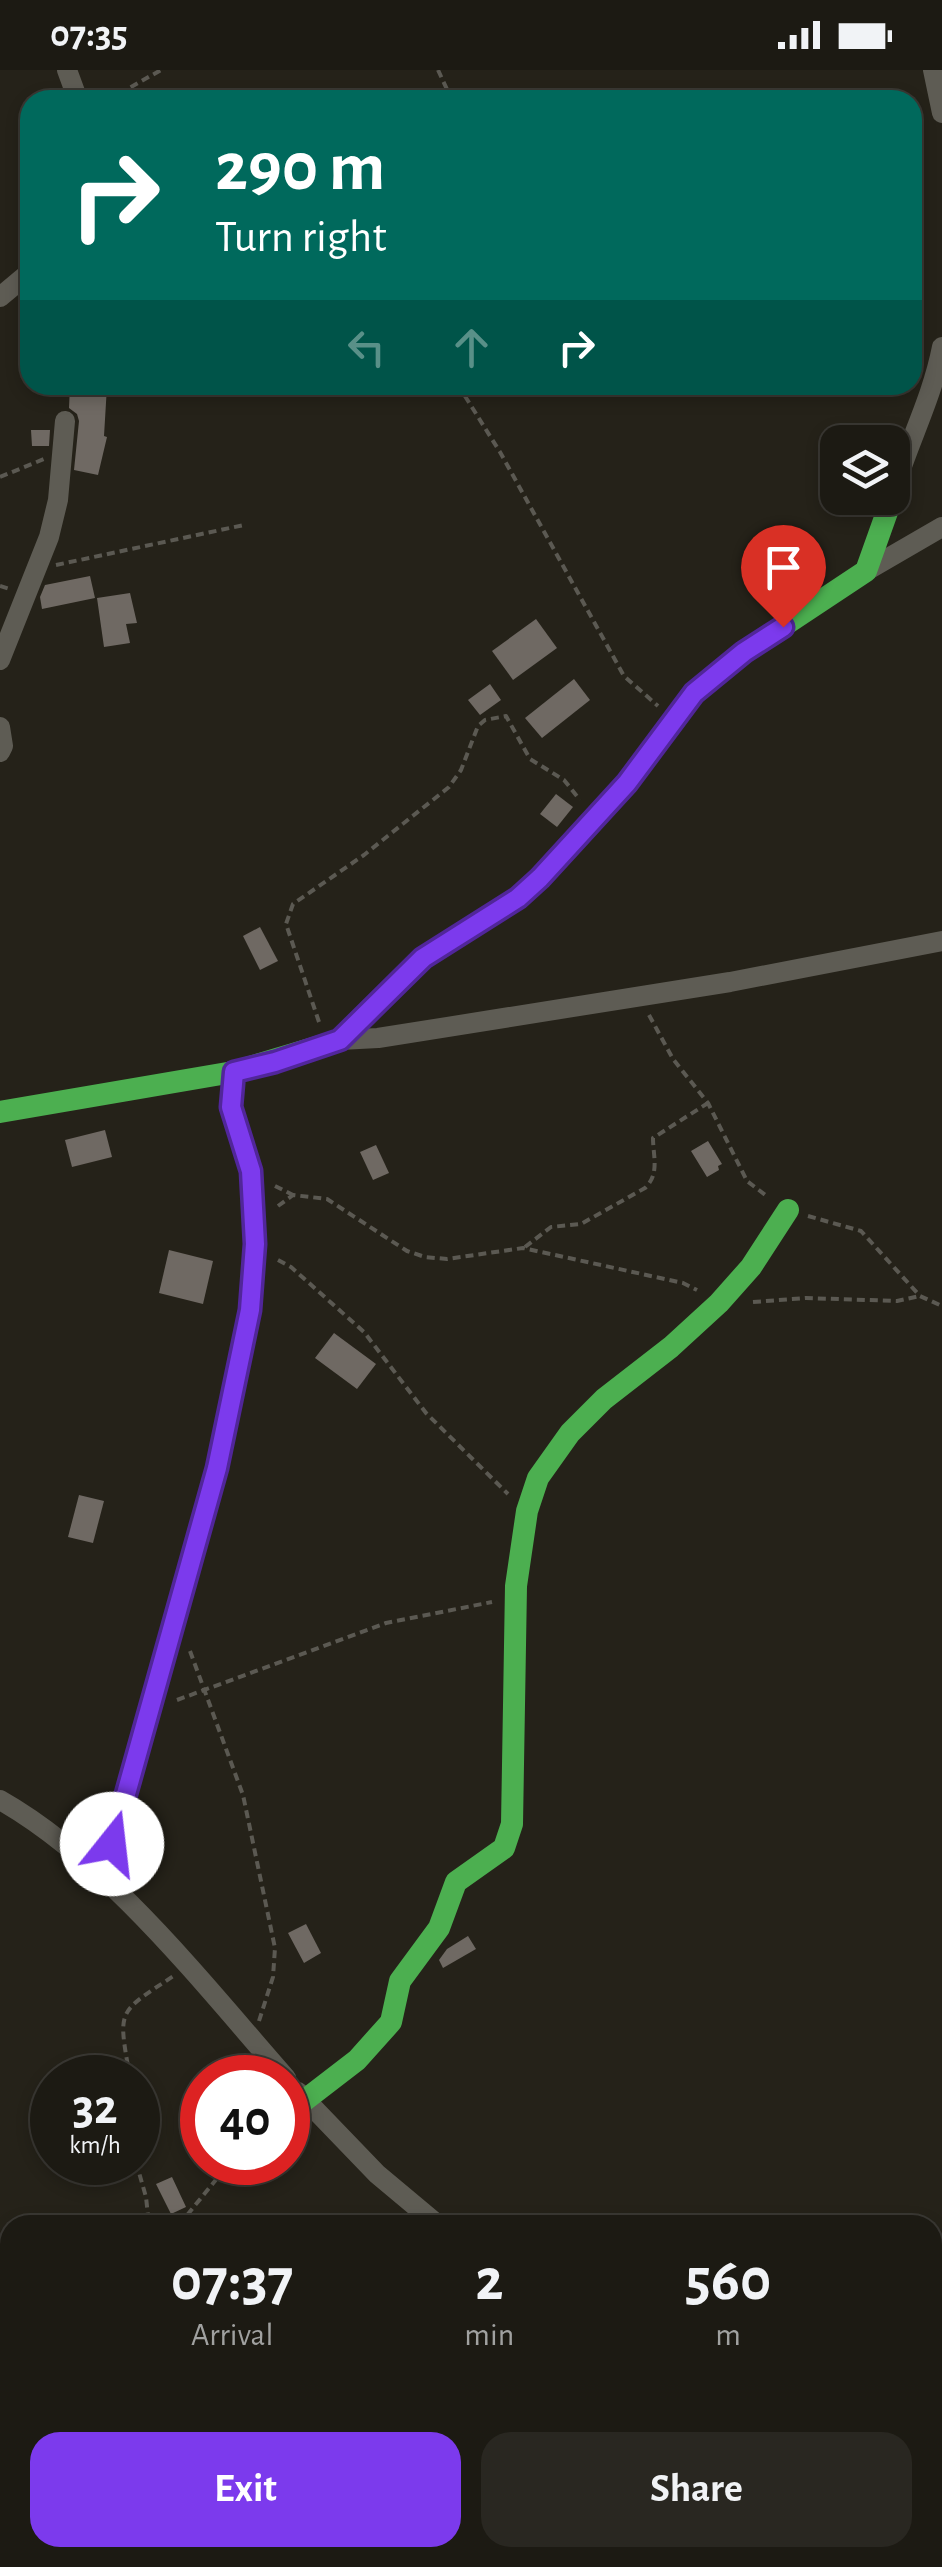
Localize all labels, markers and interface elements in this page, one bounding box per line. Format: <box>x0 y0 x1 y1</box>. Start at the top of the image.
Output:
text: 07:35 <box>50 16 128 54</box>
icon: right <box>50 130 180 260</box>
text: 290 m <box>215 133 385 203</box>
text: Turn right <box>215 215 387 260</box>
icon: left <box>339 320 394 375</box>
icon: ahead <box>444 320 499 375</box>
icon: right <box>549 320 604 375</box>
map controls <box>820 425 910 515</box>
button: layers <box>820 425 910 515</box>
pin <box>741 525 826 628</box>
icon: arrive <box>756 540 811 595</box>
position arrow <box>60 1792 164 1896</box>
speed limit sign: 40 <box>180 2055 310 2185</box>
text: 32 <box>72 2083 118 2133</box>
text: km/h <box>69 2133 121 2158</box>
text: 07:37 <box>171 2251 294 2311</box>
text: 2 <box>475 2251 503 2311</box>
text: 560 <box>685 2251 771 2311</box>
text: Arrival <box>191 2319 273 2351</box>
text: min <box>464 2319 514 2351</box>
text: m <box>715 2319 741 2351</box>
button: Exit <box>30 2432 461 2547</box>
button: Share <box>481 2432 912 2547</box>

